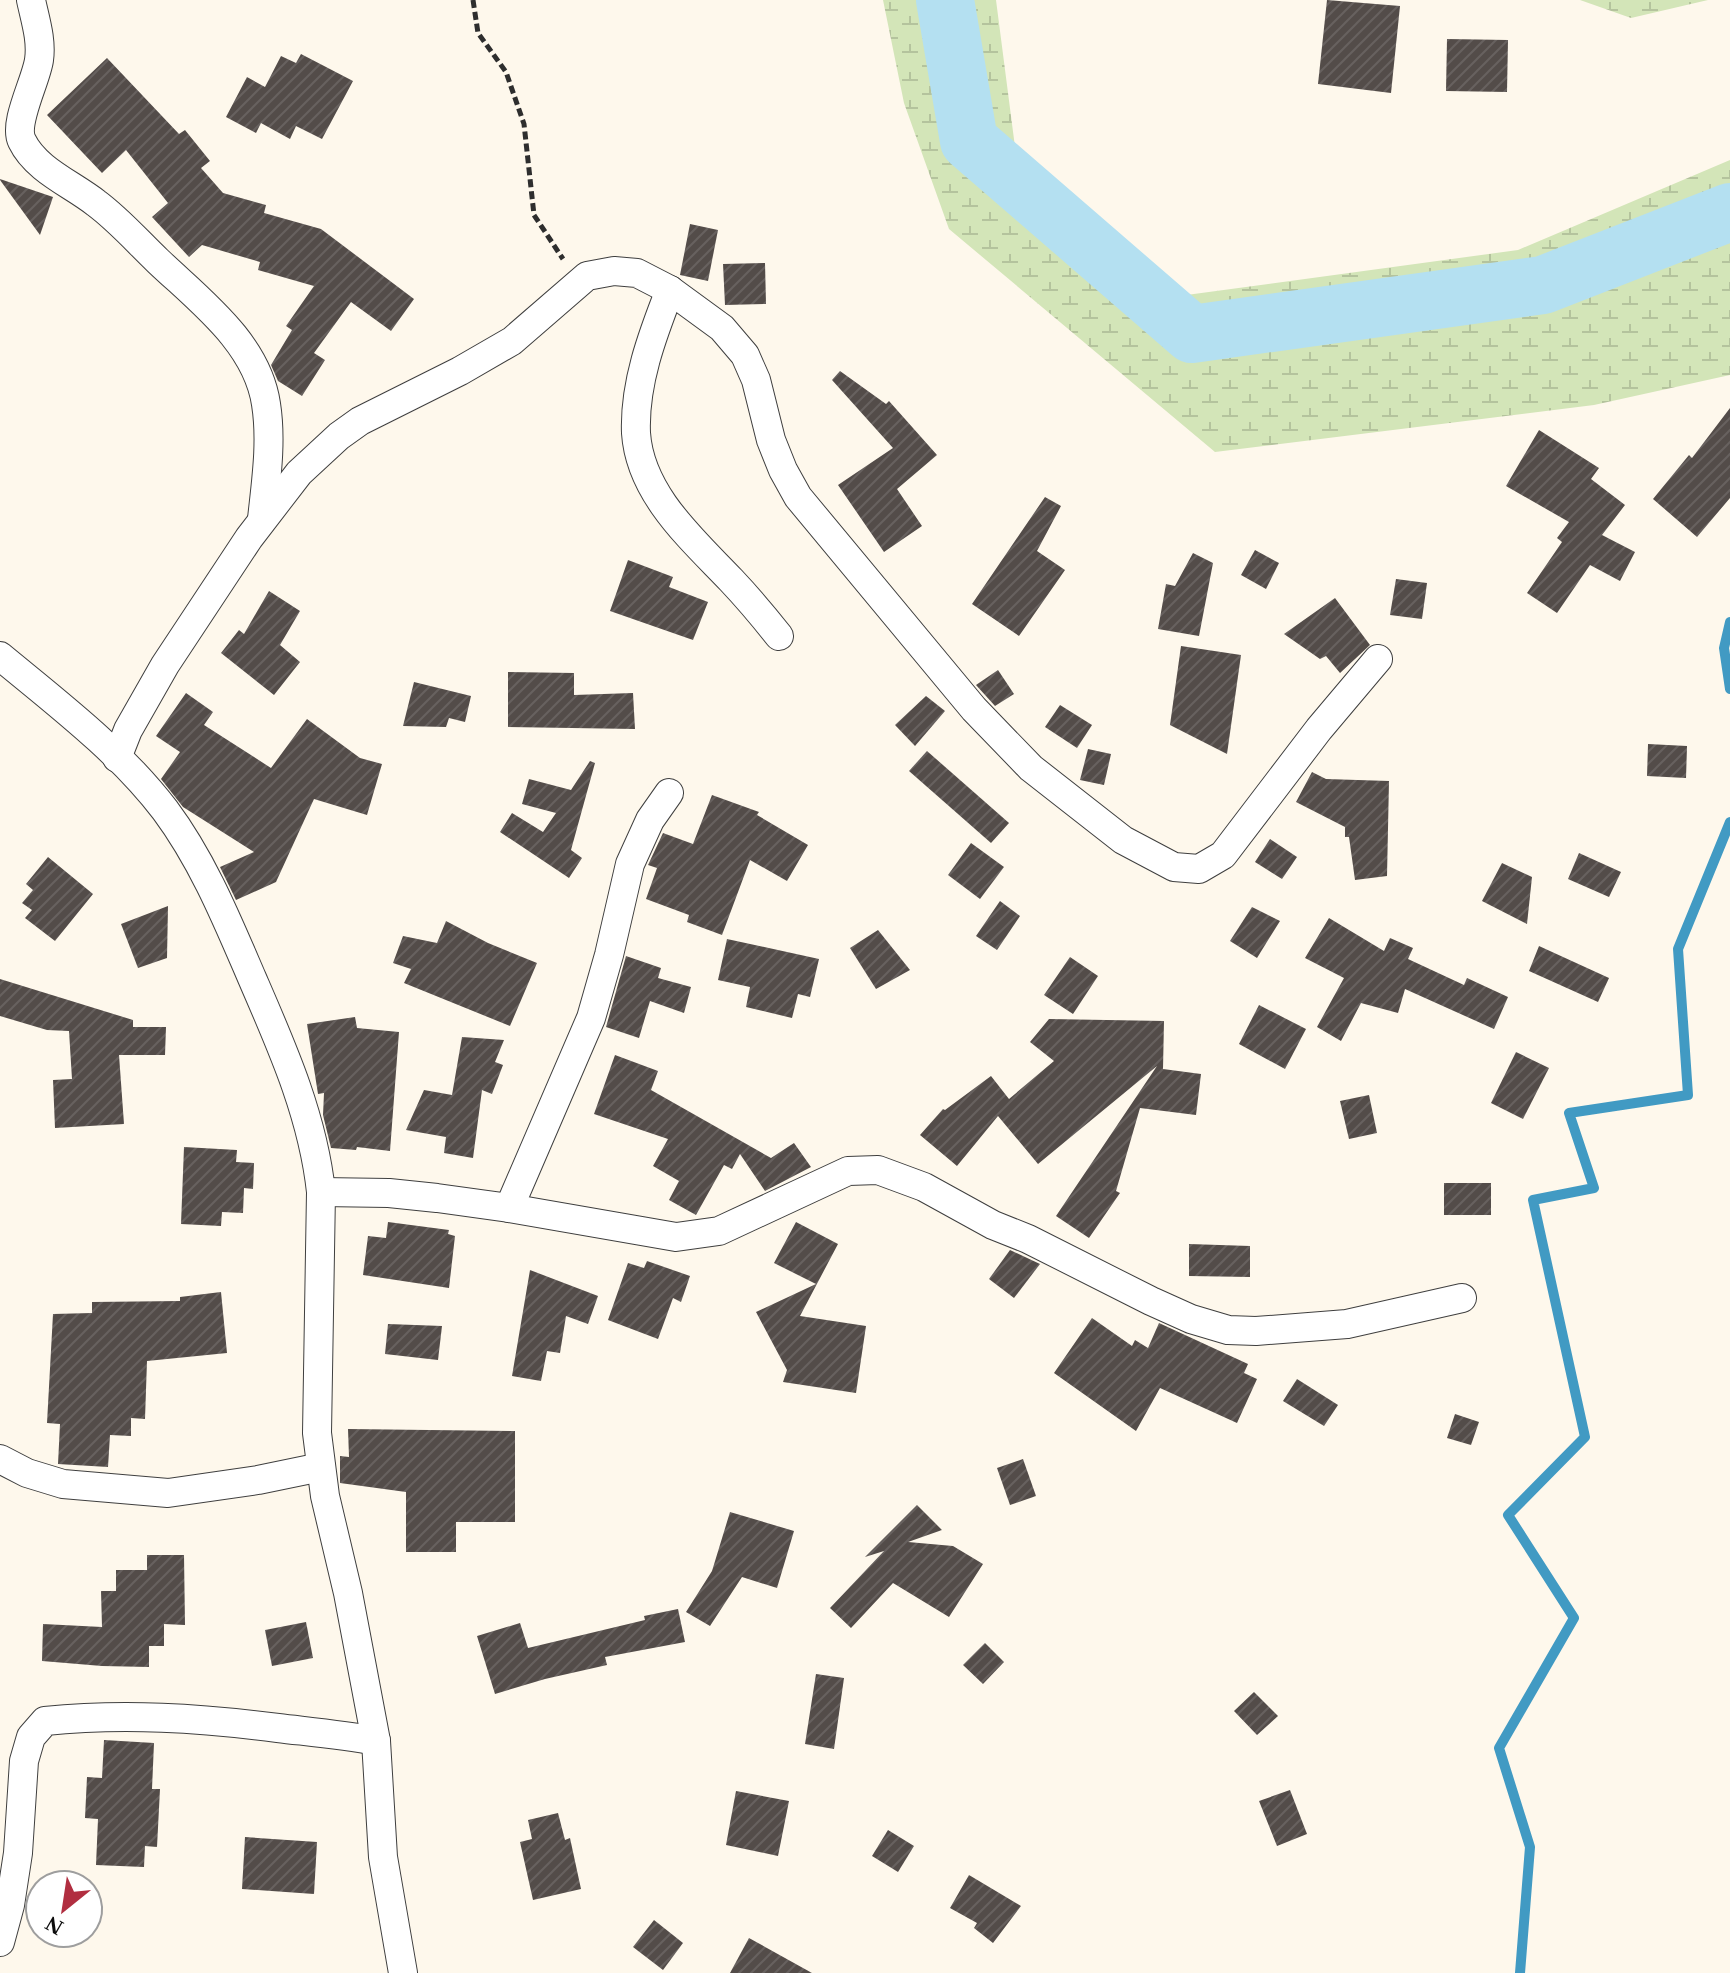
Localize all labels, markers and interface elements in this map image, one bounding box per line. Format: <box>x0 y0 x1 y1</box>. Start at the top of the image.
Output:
north arrow <box>24 1869 104 1949</box>
text: N <box>41 1911 67 1941</box>

